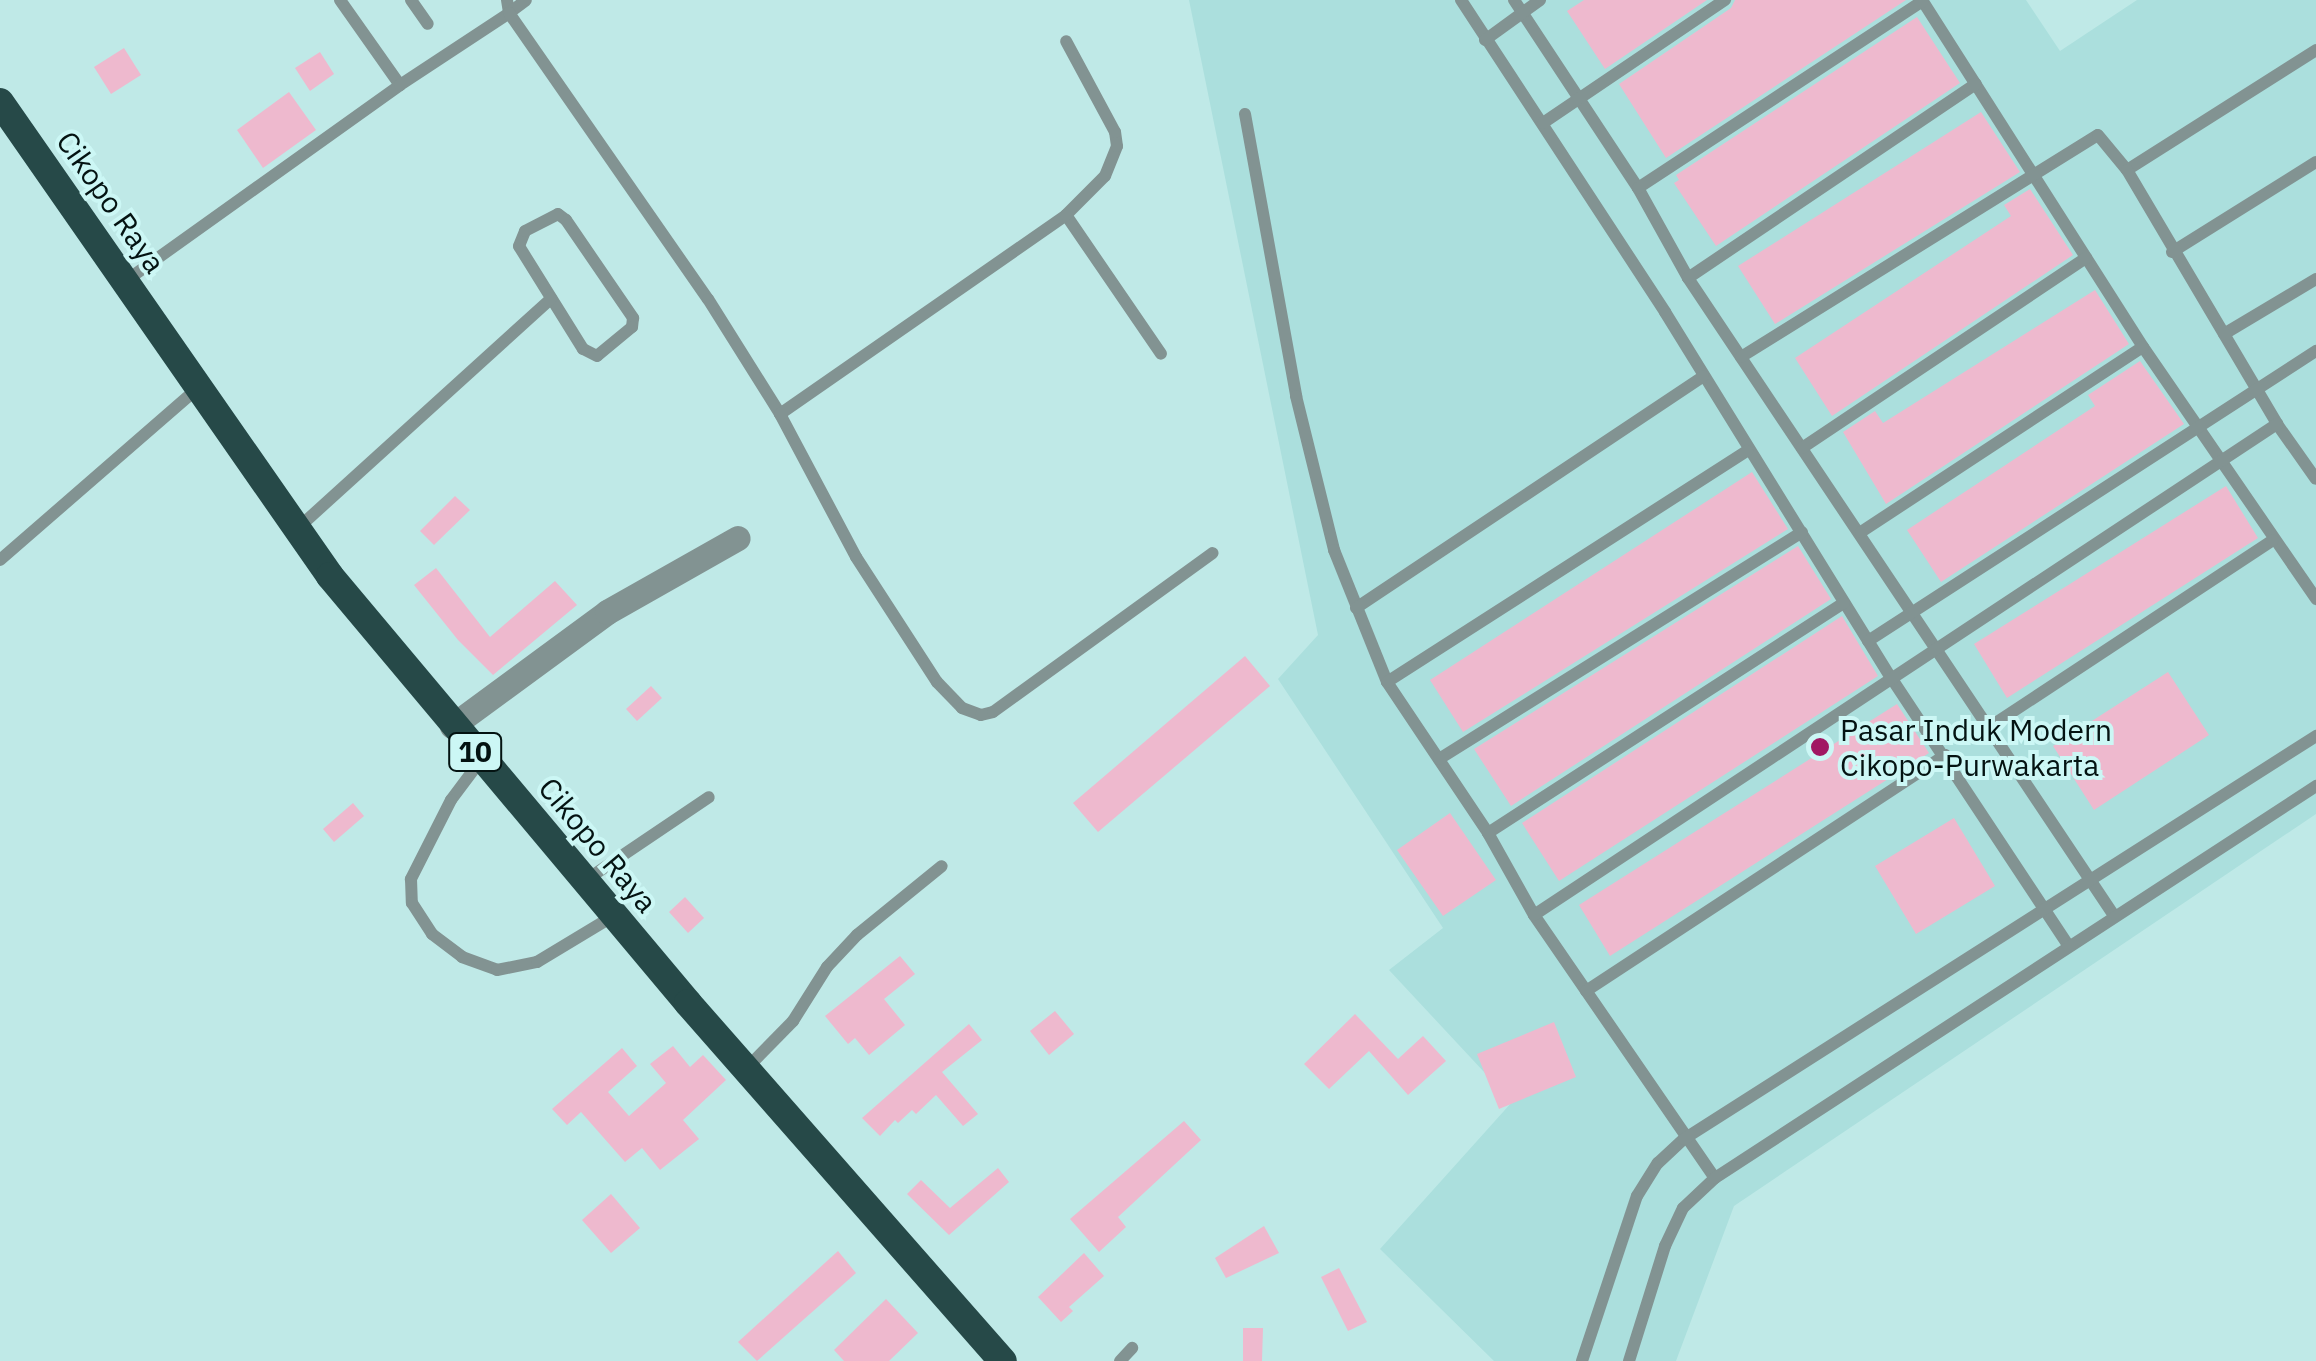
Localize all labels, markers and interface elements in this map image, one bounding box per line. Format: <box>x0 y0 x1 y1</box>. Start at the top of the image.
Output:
street label: Cikopo Raya <box>49 124 173 280</box>
place label: Pasar Induk Modern Cikopo-Purwakarta <box>1840 712 2112 782</box>
road number: 10 <box>448 729 502 775</box>
marker: Pasar Induk Modern Cikopo-Purwakarta <box>1809 736 1831 758</box>
street label: Cikopo Raya <box>531 770 665 920</box>

